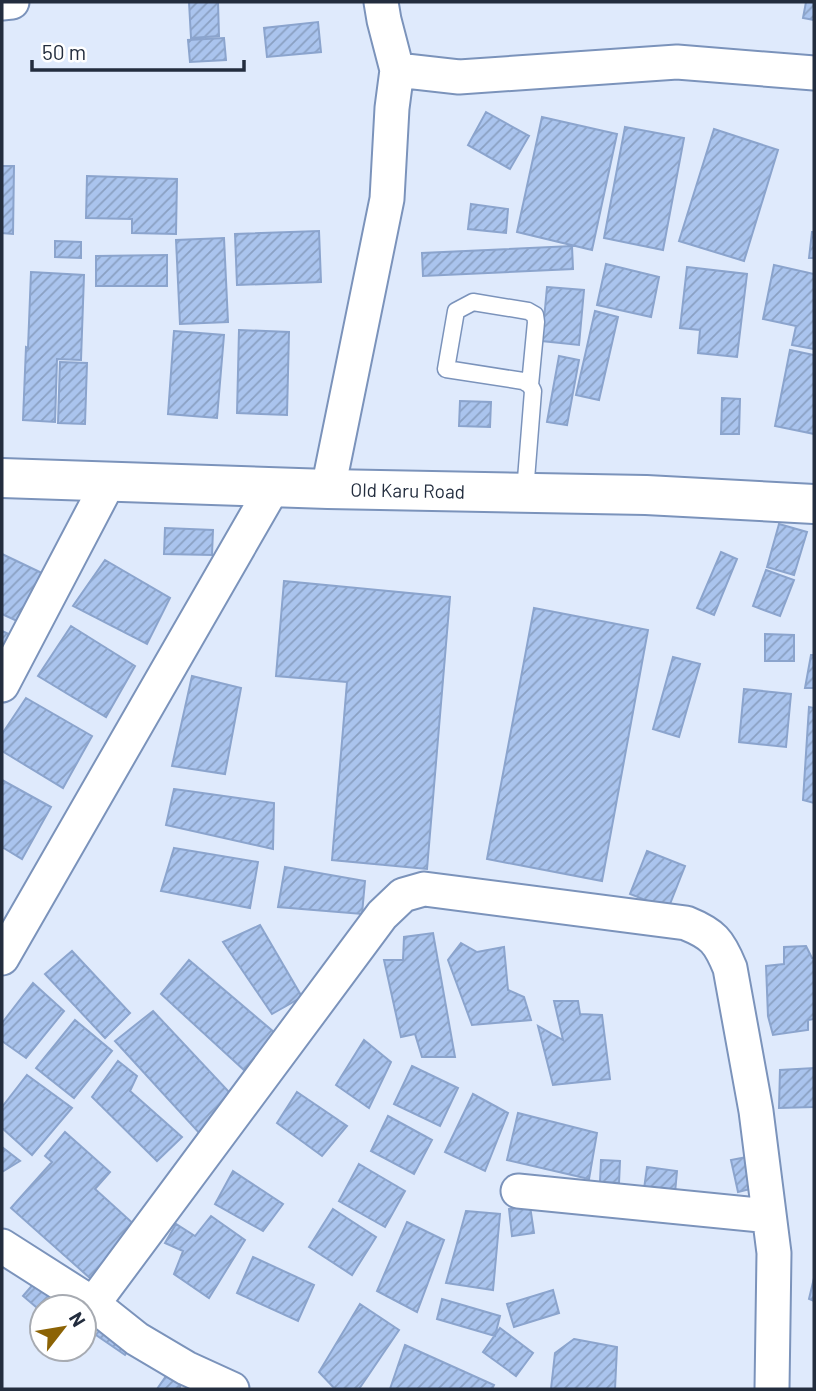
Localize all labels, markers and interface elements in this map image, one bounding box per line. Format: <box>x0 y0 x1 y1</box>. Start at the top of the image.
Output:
scale bar <box>32 28 243 72</box>
text: 50 m <box>42 39 86 64</box>
street label: Old Karu Road <box>350 477 465 503</box>
north arrow <box>28 1293 98 1363</box>
text: N <box>65 1308 91 1330</box>

